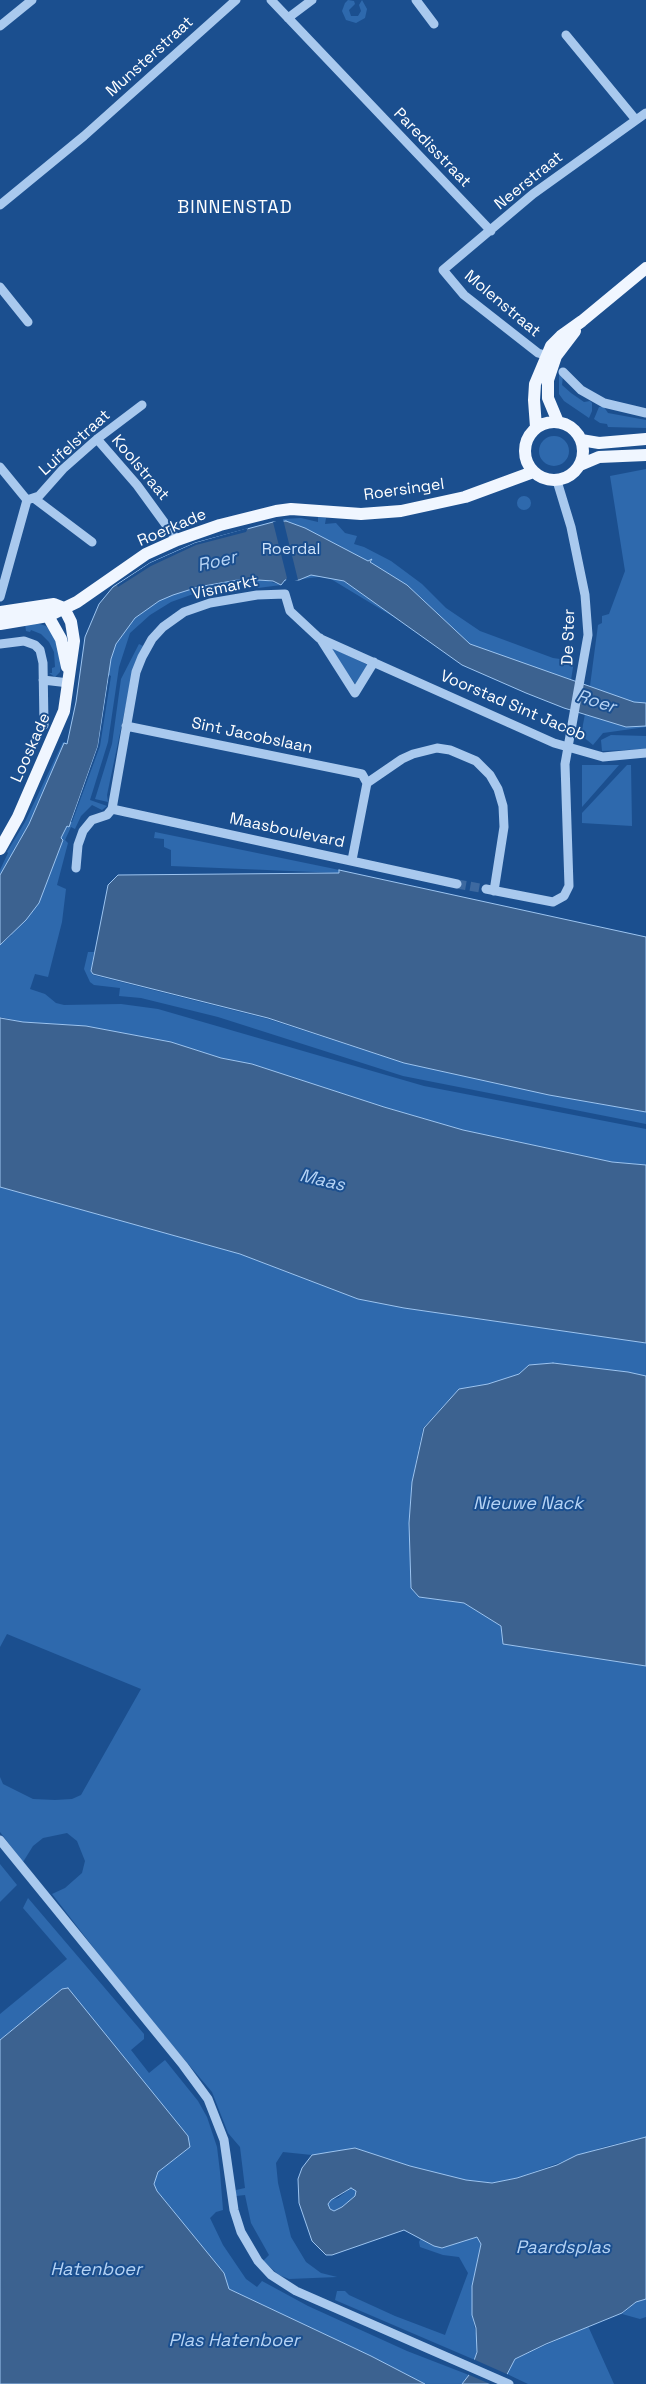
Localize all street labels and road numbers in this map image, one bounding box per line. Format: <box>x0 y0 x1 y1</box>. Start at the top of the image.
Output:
street label: Munsterstraat <box>102 13 198 101</box>
street label: Paredisstraat <box>389 104 475 192</box>
street label: Neerstraat <box>491 148 567 214</box>
street label: Molenstraat <box>460 267 544 341</box>
street label: Luifelstraat <box>35 406 115 480</box>
street label: Koolstraat <box>107 431 173 505</box>
street label: Roersingel <box>362 475 446 505</box>
street label: Roerkade <box>135 505 209 551</box>
street label: Vismarkt <box>190 572 260 604</box>
street label: De Ster <box>558 608 580 666</box>
street label: Voorstad Sint Jacob <box>437 667 589 745</box>
street label: Looskade <box>7 710 55 786</box>
street label: Sint Jacobslaan <box>190 714 314 758</box>
street label: Maasboulevard <box>228 809 346 853</box>

